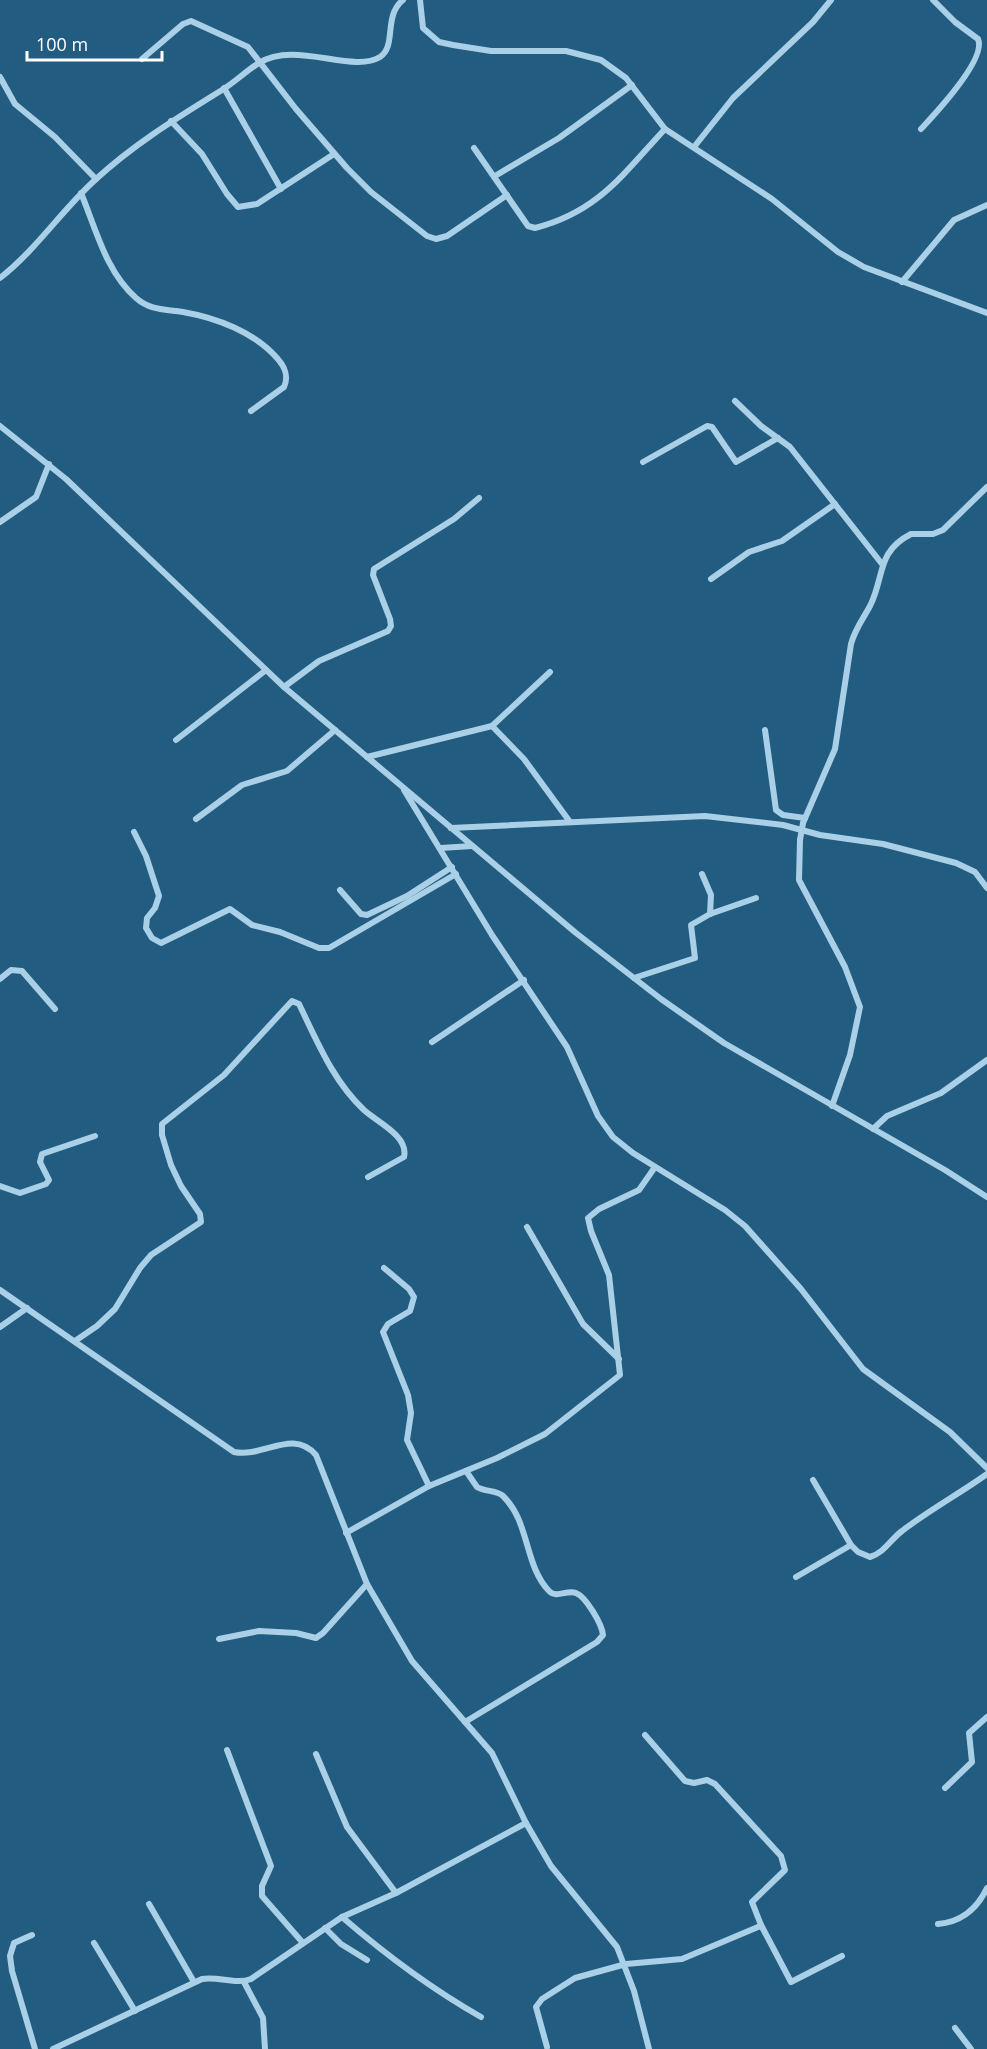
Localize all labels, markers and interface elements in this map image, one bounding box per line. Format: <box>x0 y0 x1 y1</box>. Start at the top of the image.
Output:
scale bar <box>27 24 162 62</box>
text: 100 m <box>36 32 88 56</box>

